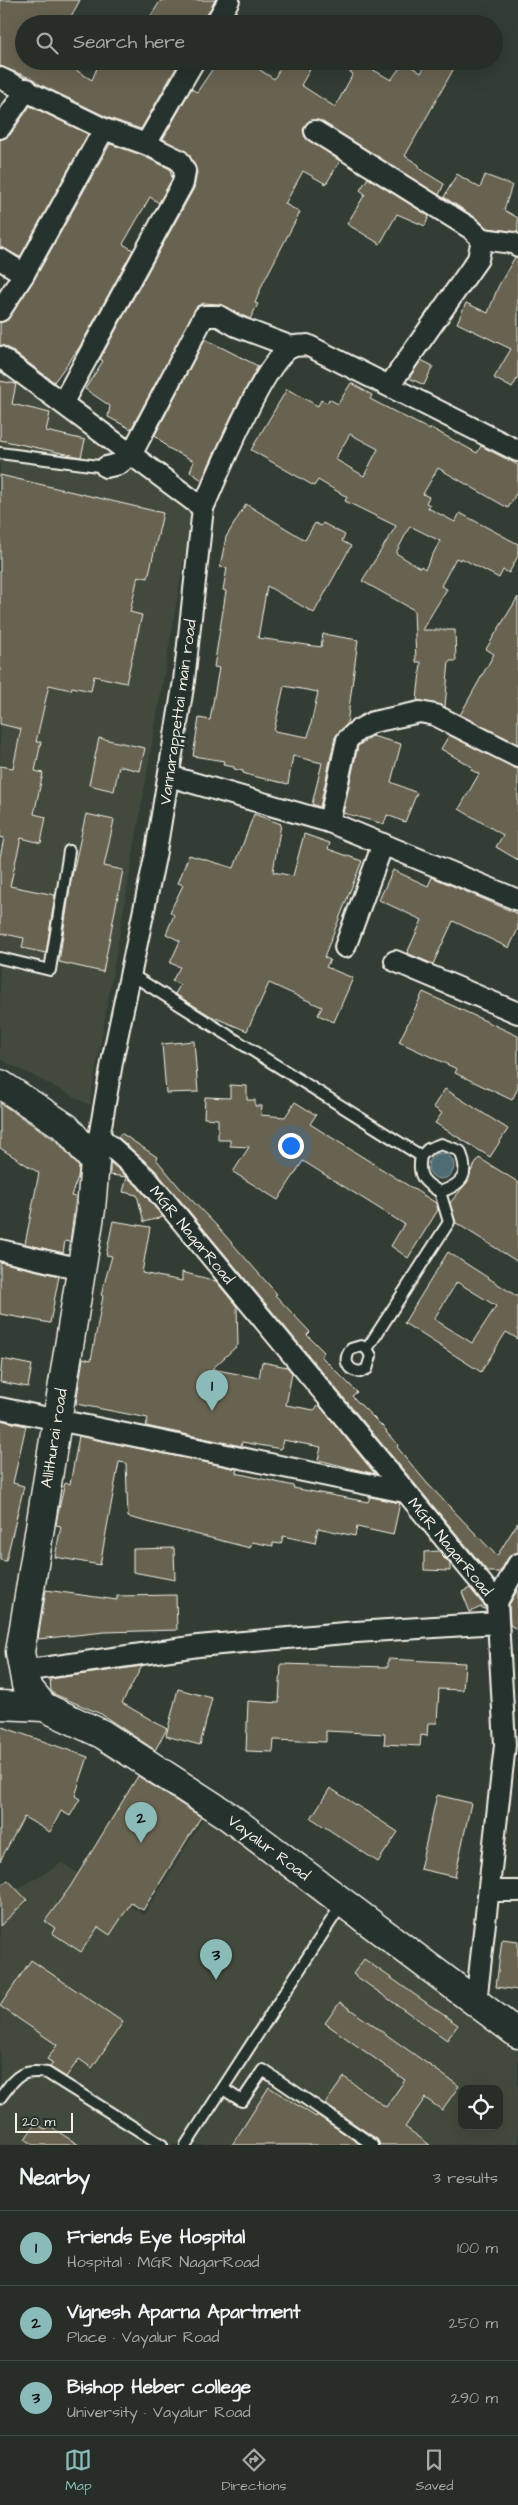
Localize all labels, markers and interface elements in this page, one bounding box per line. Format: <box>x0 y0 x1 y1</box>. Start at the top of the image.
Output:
search box <box>15 15 503 70</box>
icon: search <box>33 29 61 57</box>
text: Search here <box>73 29 185 56</box>
street label: Vannarappettai main road <box>154 618 202 806</box>
your location <box>278 1133 304 1159</box>
street label: MGR NagarRoad <box>144 1181 239 1289</box>
pin: 1 <box>196 1370 228 1411</box>
street label: Allithurai road <box>35 1387 73 1489</box>
street label: MGR NagarRoad <box>403 1493 497 1601</box>
pin: 2 <box>125 1802 157 1843</box>
street label: Vayalur Road <box>223 1810 314 1886</box>
pin: 3 <box>200 1939 232 1980</box>
map controls <box>458 2085 503 2130</box>
button: locate <box>458 2085 503 2130</box>
scale bar <box>15 2110 72 2133</box>
text: 20 m <box>22 2112 55 2132</box>
text: Nearby <box>20 2163 90 2192</box>
text: 3 results <box>433 2167 498 2189</box>
text: Friends Eye Hospital <box>67 2224 245 2251</box>
text: 1 <box>35 2237 37 2259</box>
text: 100 m <box>457 2237 498 2259</box>
text: Hospital · MGR NagarRoad <box>67 2251 260 2273</box>
text: Vignesh Aparna Apartment <box>67 2299 300 2326</box>
text: 2 <box>31 2312 41 2334</box>
text: 250 m <box>449 2312 498 2334</box>
text: Place · Vayalur Road <box>67 2326 219 2348</box>
text: Bishop Heber college <box>67 2374 251 2401</box>
text: 3 <box>32 2387 40 2409</box>
text: 290 m <box>451 2387 498 2409</box>
text: University · Vayalur Road <box>67 2401 251 2423</box>
tab: Map <box>64 2446 92 2496</box>
tab: Directions <box>221 2446 286 2496</box>
tab: Saved <box>415 2446 454 2496</box>

